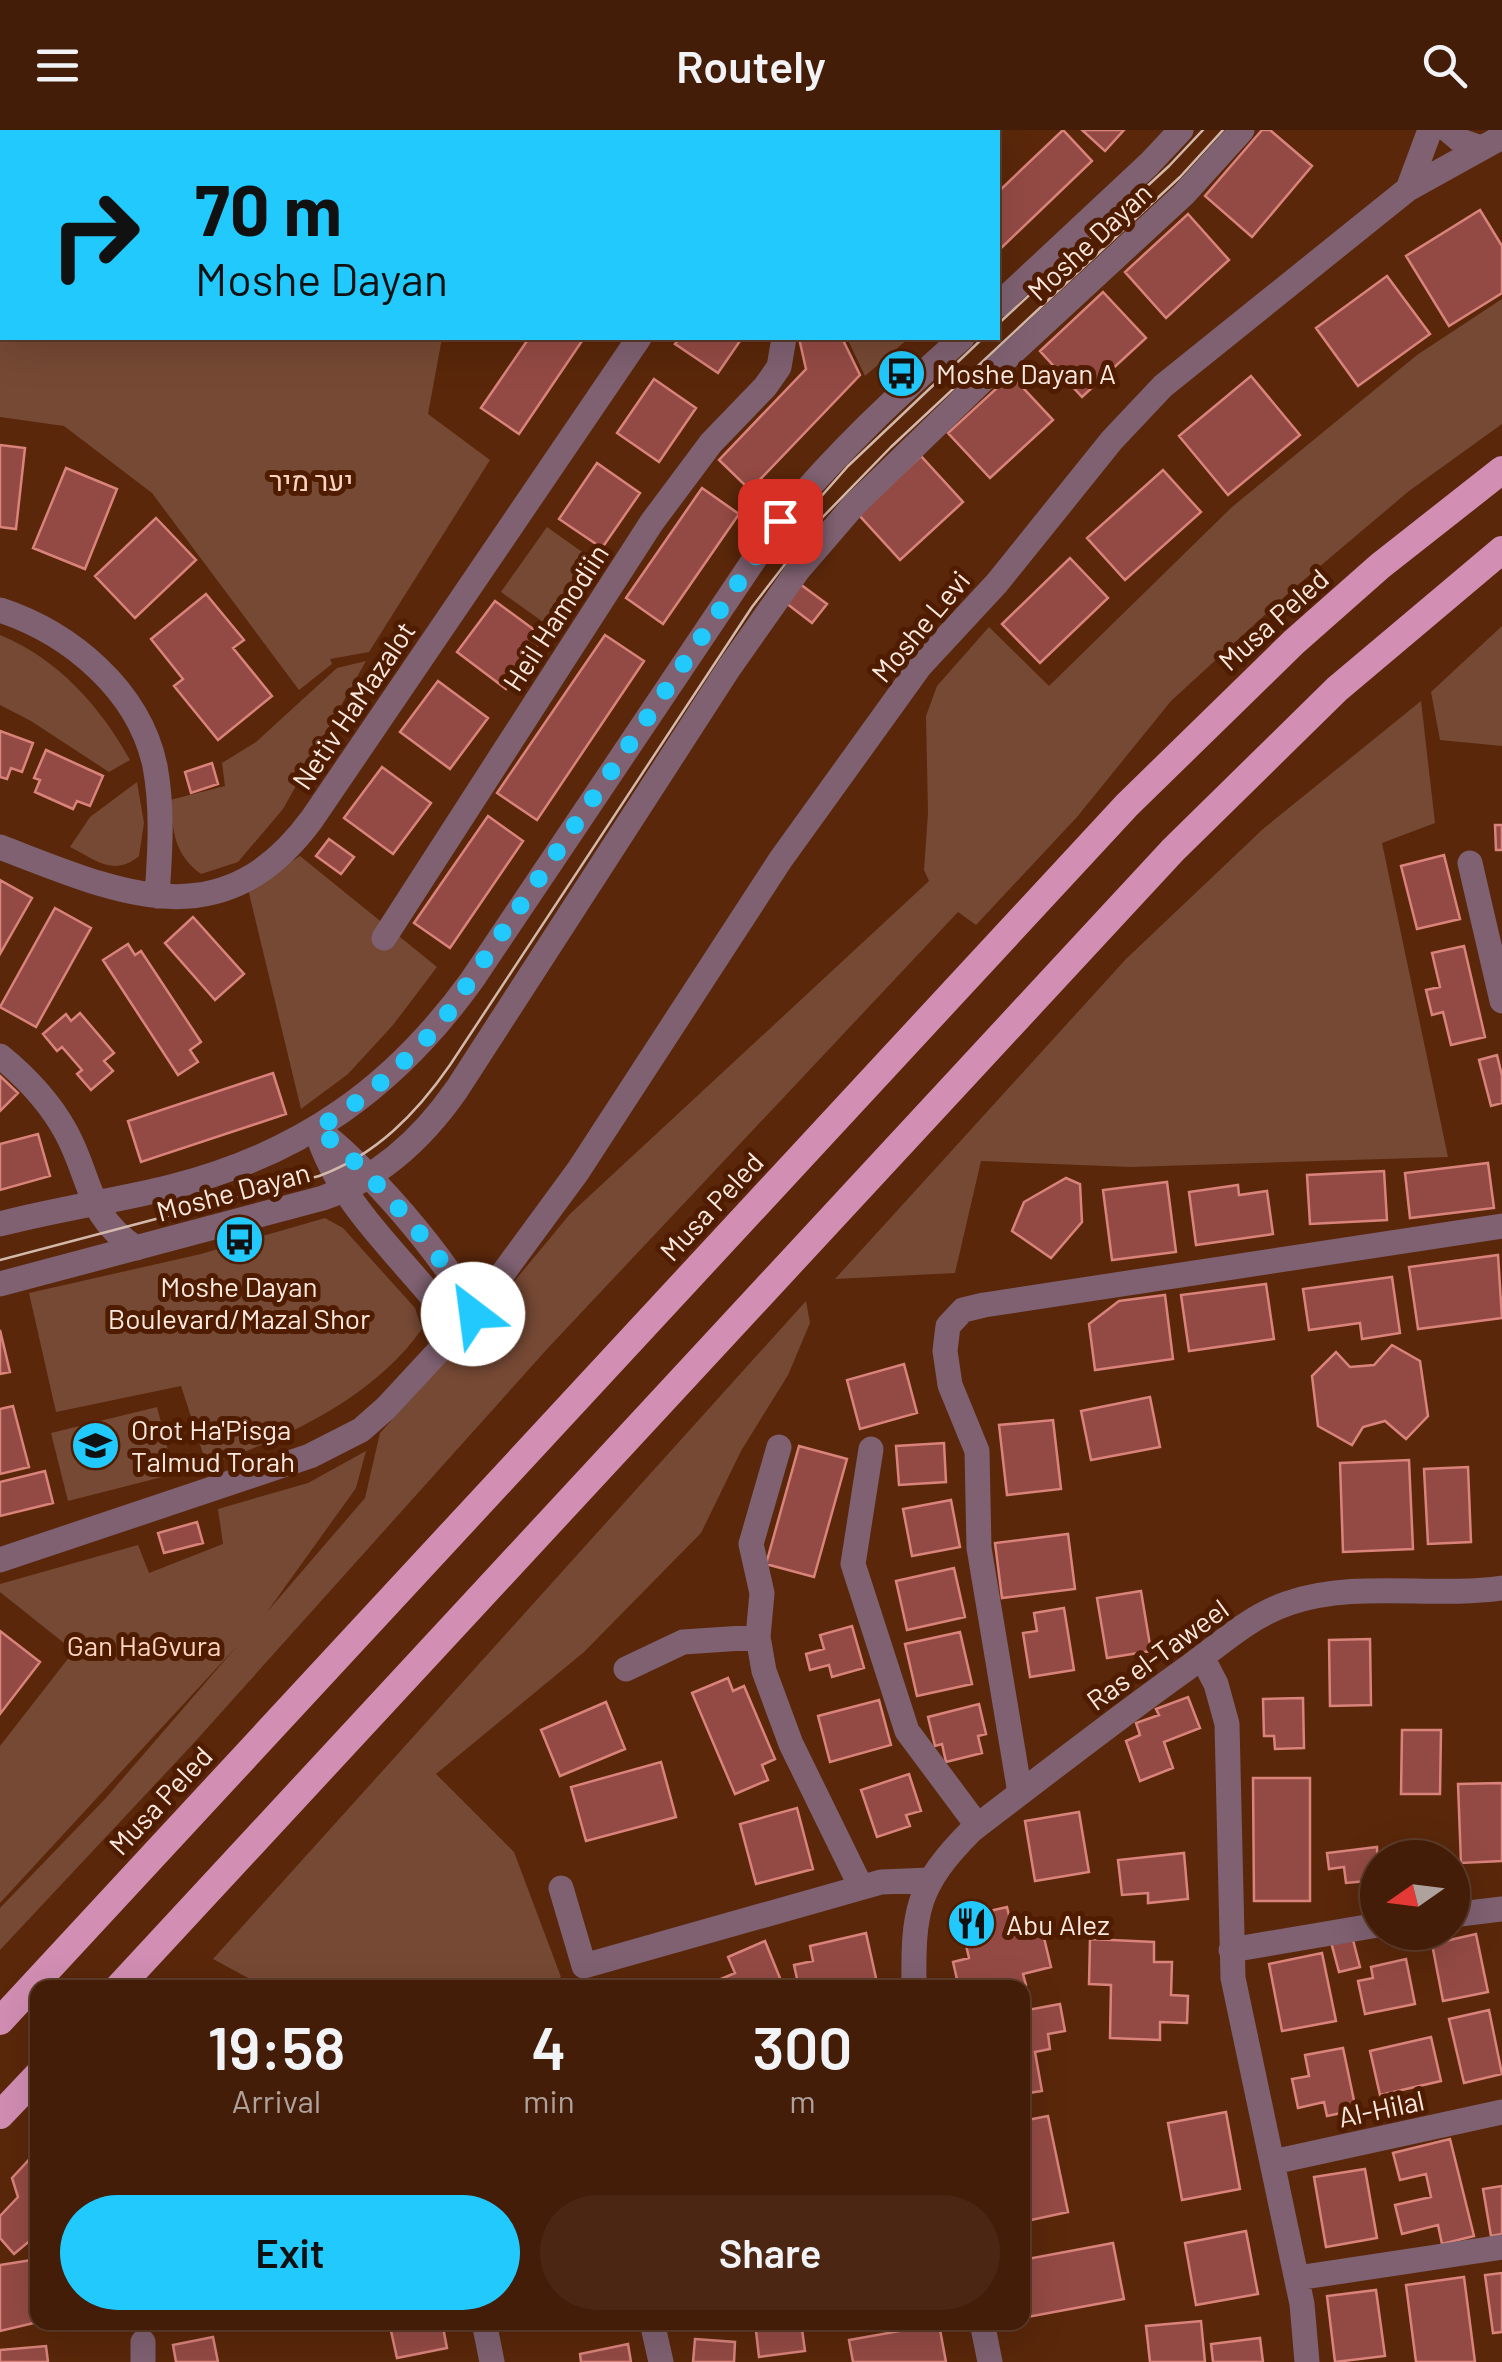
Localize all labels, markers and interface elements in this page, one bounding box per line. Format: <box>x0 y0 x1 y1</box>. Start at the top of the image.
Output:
icon: menu <box>30 38 85 93</box>
text: Routely <box>676 38 826 92</box>
icon: search <box>1417 38 1472 93</box>
text: 70 m <box>195 166 342 250</box>
icon: right <box>30 170 160 300</box>
street label: Moshe Dayan <box>1020 175 1158 307</box>
text: Moshe Dayan <box>195 251 448 305</box>
bus stop icon: Moshe Dayan A <box>875 347 927 399</box>
place label: Moshe Dayan A <box>936 356 1116 390</box>
park label: יער מיר <box>269 463 353 497</box>
pin <box>738 479 823 564</box>
icon: arrive <box>753 494 808 549</box>
street label: Heil Hamodiin <box>495 537 615 697</box>
street label: Musa Peled <box>1211 561 1335 677</box>
street label: Moshe Levi <box>864 563 976 689</box>
street label: Netiv HaMazalot <box>284 615 422 795</box>
street label: Musa Peled <box>652 1145 770 1267</box>
street label: Moshe Dayan <box>153 1154 313 1228</box>
bus stop icon: Moshe Dayan Boulevard/Mazal Shor <box>213 1213 265 1265</box>
position arrow <box>421 1262 525 1366</box>
place label: Moshe Dayan Boulevard/Mazal Shor <box>108 1269 370 1335</box>
place label: Orot Ha'Pisga Talmud Torah <box>131 1412 295 1478</box>
school or university icon: Orot Ha'Pisga Talmud Torah <box>70 1419 122 1471</box>
street label: Ras el-Taweel <box>1079 1591 1235 1717</box>
park label: Gan HaGvura <box>67 1628 221 1662</box>
street label: Musa Peled <box>101 1739 219 1861</box>
north arrow <box>1360 1840 1470 1950</box>
map controls <box>1360 1840 1470 1950</box>
restaurant icon: Abu Alez <box>945 1898 997 1950</box>
place label: Abu Alez <box>1006 1907 1110 1941</box>
text: 19:58 <box>208 2010 345 2082</box>
text: 4 <box>531 2010 566 2082</box>
text: 300 <box>752 2010 852 2082</box>
text: Arrival <box>232 2081 321 2119</box>
text: min <box>523 2081 575 2119</box>
text: m <box>789 2081 816 2119</box>
street label: Al-Hilal <box>1335 2082 1427 2134</box>
button: Exit <box>60 2195 520 2310</box>
button: Share <box>540 2195 1000 2310</box>

